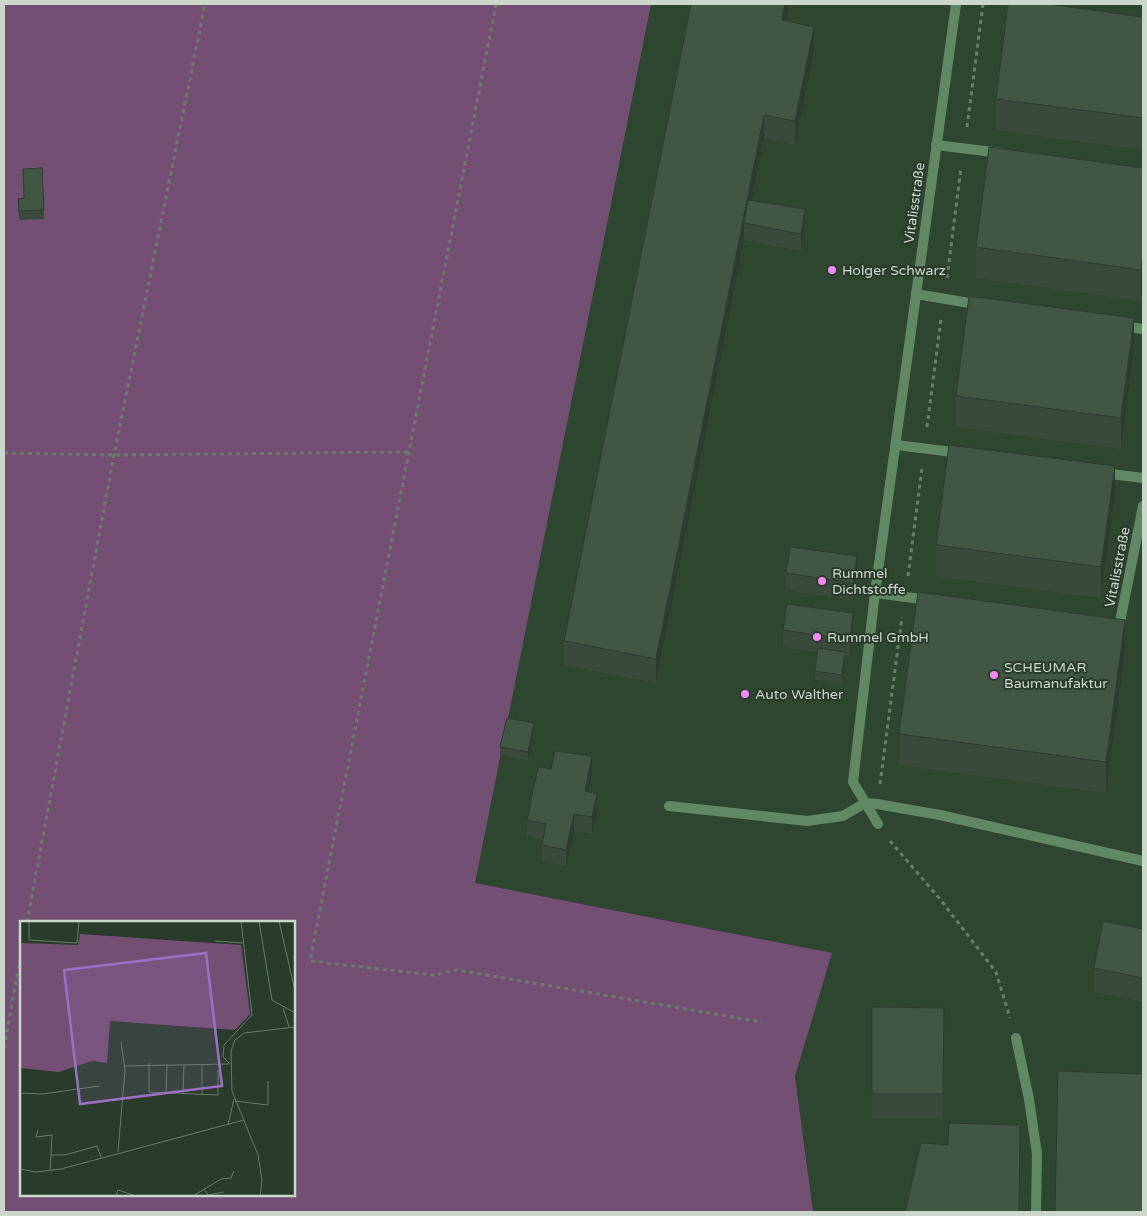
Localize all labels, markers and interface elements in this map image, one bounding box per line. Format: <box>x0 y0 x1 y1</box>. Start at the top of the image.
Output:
street label: Vitalisstraße <box>900 161 929 245</box>
place label: Holger Schwarz <box>842 262 946 279</box>
marker: Holger Schwarz <box>826 264 838 276</box>
street label: Vitalisstraße <box>1101 525 1134 609</box>
place label: Rummel Dichtstoffe <box>832 565 906 598</box>
marker: Rummel Dichtstoffe <box>816 575 828 587</box>
place label: Rummel GmbH <box>827 629 929 646</box>
marker: Rummel GmbH <box>811 631 823 643</box>
place label: SCHEUMAR Baumanufaktur <box>1004 659 1108 692</box>
marker: SCHEUMAR Baumanufaktur <box>988 669 1000 681</box>
place label: Auto Walther <box>755 686 844 703</box>
marker: Auto Walther <box>739 688 751 700</box>
inset map <box>20 921 295 1196</box>

